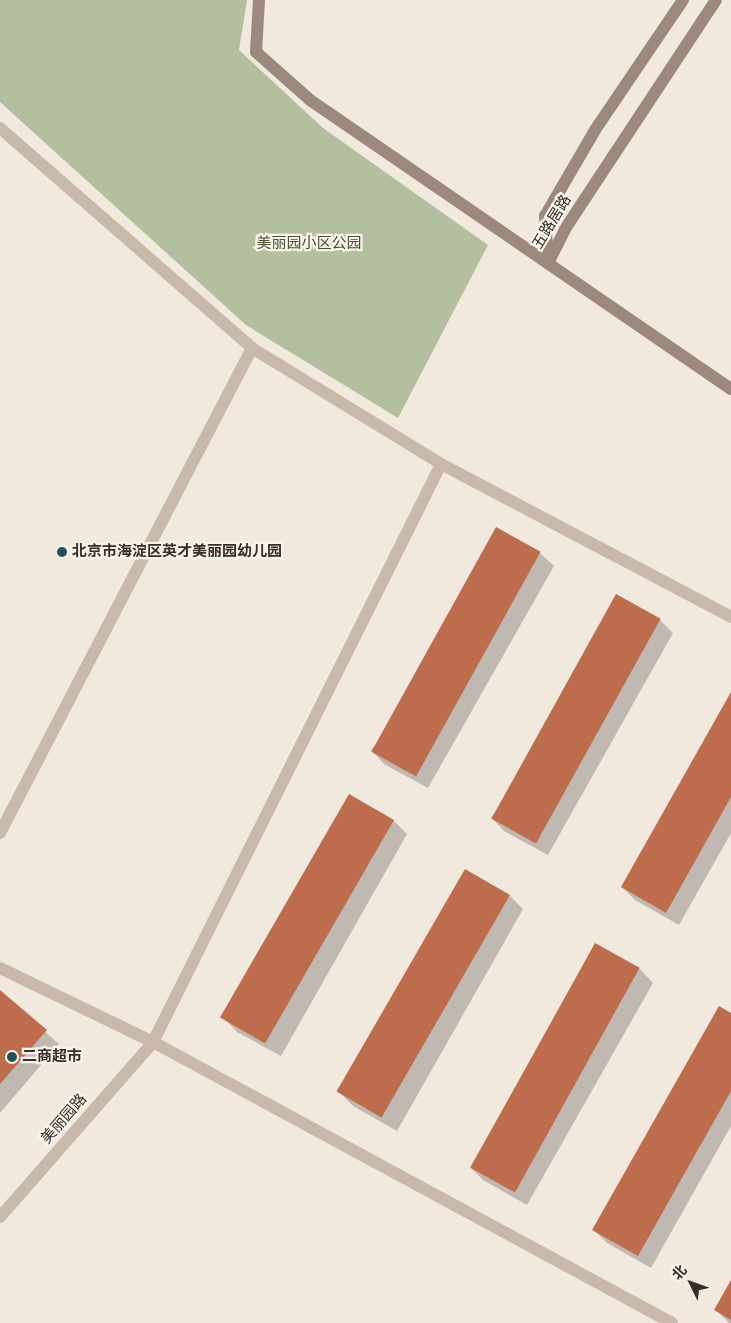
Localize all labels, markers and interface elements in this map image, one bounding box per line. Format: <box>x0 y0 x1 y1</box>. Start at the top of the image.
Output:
street label: 五路居路 <box>529 192 575 252</box>
park label: 美丽园小区公园 <box>257 235 361 253</box>
place label: 北京市海淀区英才美丽园幼儿园 <box>72 543 282 561</box>
marker: 北京市海淀区英才美丽园幼儿园 <box>56 546 68 558</box>
place label: 二商超市 <box>22 1048 82 1066</box>
marker: 二商超市 <box>6 1051 18 1063</box>
street label: 美丽园路 <box>38 1090 90 1148</box>
north arrow <box>666 1258 716 1308</box>
text: 北 <box>668 1262 690 1284</box>

